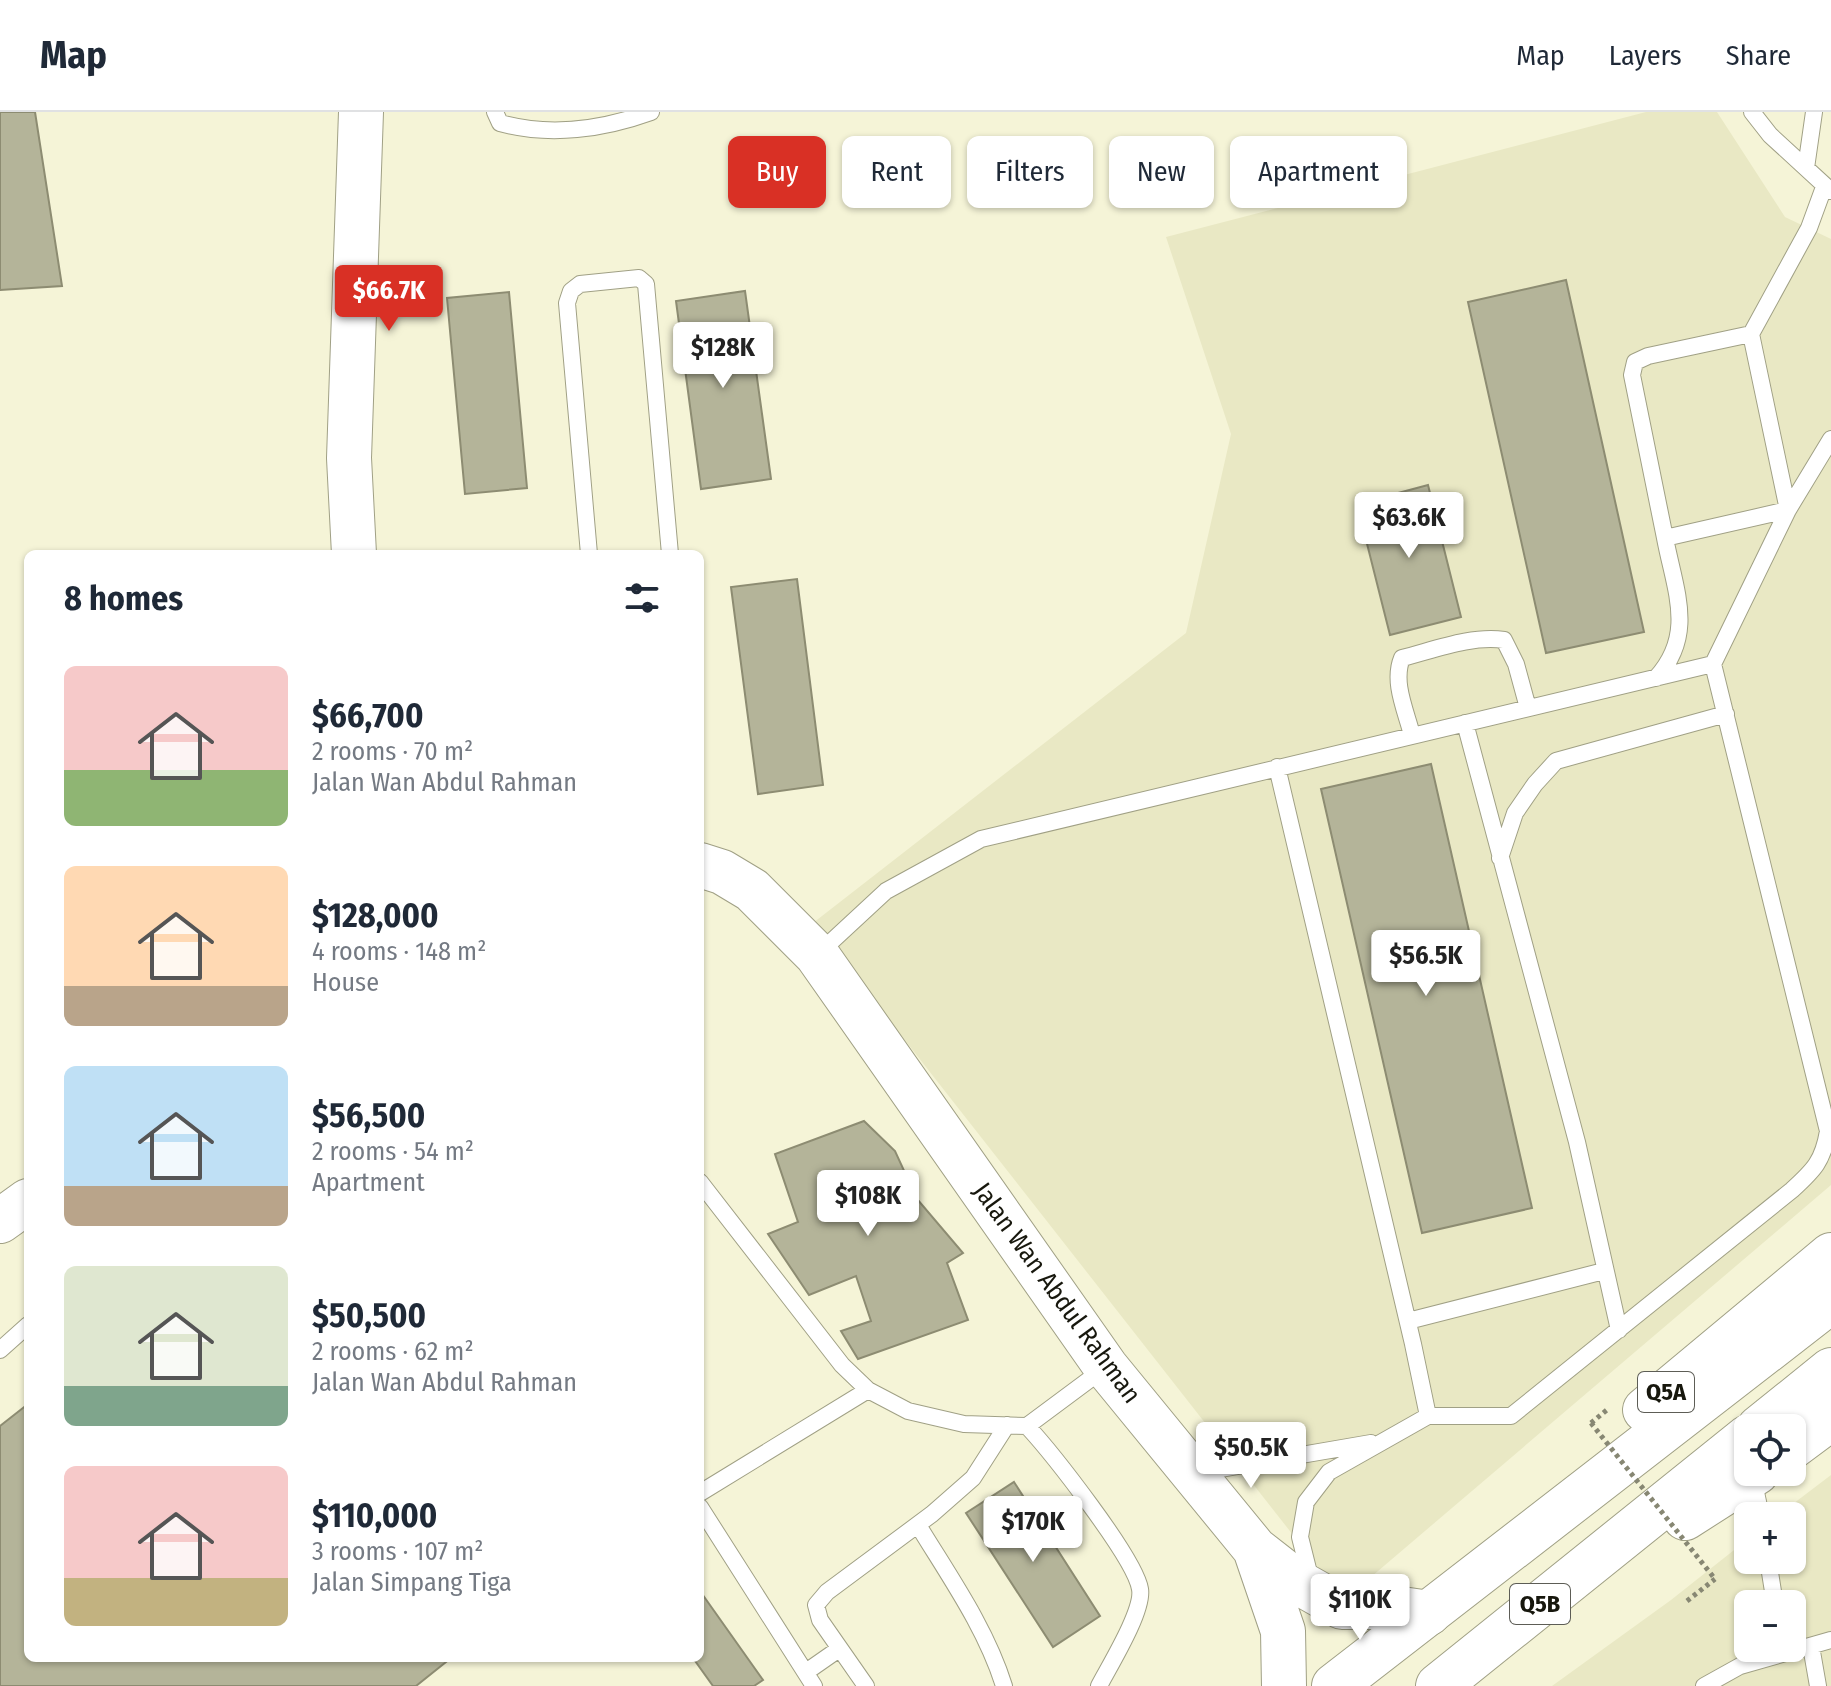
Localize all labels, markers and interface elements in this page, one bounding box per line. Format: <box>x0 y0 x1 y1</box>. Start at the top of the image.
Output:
text: Map <box>40 32 107 78</box>
text: Map <box>1516 39 1565 72</box>
text: Layers <box>1609 39 1682 72</box>
text: Share <box>1726 39 1791 72</box>
chip: Buy <box>728 136 826 208</box>
chip: Rent <box>842 136 951 208</box>
chip: Filters <box>967 136 1093 208</box>
chip: New <box>1109 136 1214 208</box>
chip: Apartment <box>1230 136 1407 208</box>
pin: $66.7K <box>324 265 454 333</box>
text: $66.7K <box>353 275 425 306</box>
pin: $128K <box>667 322 779 390</box>
text: $128K <box>691 332 755 363</box>
pin: $63.6K <box>1344 492 1474 560</box>
text: $63.6K <box>1372 502 1446 533</box>
icon: filters <box>620 576 664 620</box>
text: 8 homes <box>64 578 183 619</box>
text: $66,700 <box>312 695 424 736</box>
icon: home <box>128 698 224 794</box>
text: 2 rooms · 70 m² <box>312 736 473 767</box>
text: Jalan Wan Abdul Rahman <box>312 767 577 798</box>
text: $128,000 <box>312 895 439 936</box>
icon: home <box>128 898 224 994</box>
pin: $56.5K <box>1361 930 1491 998</box>
text: 4 rooms · 148 m² <box>312 936 486 967</box>
text: $56.5K <box>1389 940 1463 971</box>
text: House <box>312 967 379 998</box>
text: $56,500 <box>312 1095 425 1136</box>
icon: home <box>128 1098 224 1194</box>
text: 2 rooms · 54 m² <box>312 1136 474 1167</box>
text: Apartment <box>312 1167 425 1198</box>
pin: $108K <box>812 1170 924 1238</box>
street label: Jalan Wan Abdul Rahman <box>967 1177 1147 1409</box>
text: $108K <box>835 1180 901 1211</box>
text: $50,500 <box>312 1295 426 1336</box>
icon: home <box>128 1298 224 1394</box>
text: 2 rooms · 62 m² <box>312 1336 474 1367</box>
text: Jalan Wan Abdul Rahman <box>312 1367 577 1398</box>
road number: Q5A <box>1638 1372 1694 1412</box>
map controls <box>1734 1414 1806 1662</box>
button: locate <box>1734 1414 1806 1486</box>
pin: $50.5K <box>1186 1422 1316 1490</box>
text: $50.5K <box>1214 1432 1288 1463</box>
text: $110,000 <box>312 1495 437 1536</box>
pin: $170K <box>977 1496 1089 1564</box>
icon: home <box>128 1498 224 1594</box>
button: + <box>1734 1502 1806 1574</box>
text: $170K <box>1001 1506 1065 1537</box>
text: 3 rooms · 107 m² <box>312 1536 484 1567</box>
text: Jalan Simpang Tiga <box>312 1567 512 1598</box>
pin: $110K <box>1304 1574 1416 1642</box>
text: $110K <box>1329 1584 1391 1615</box>
road number: Q5B <box>1510 1584 1570 1624</box>
button: − <box>1734 1590 1806 1662</box>

